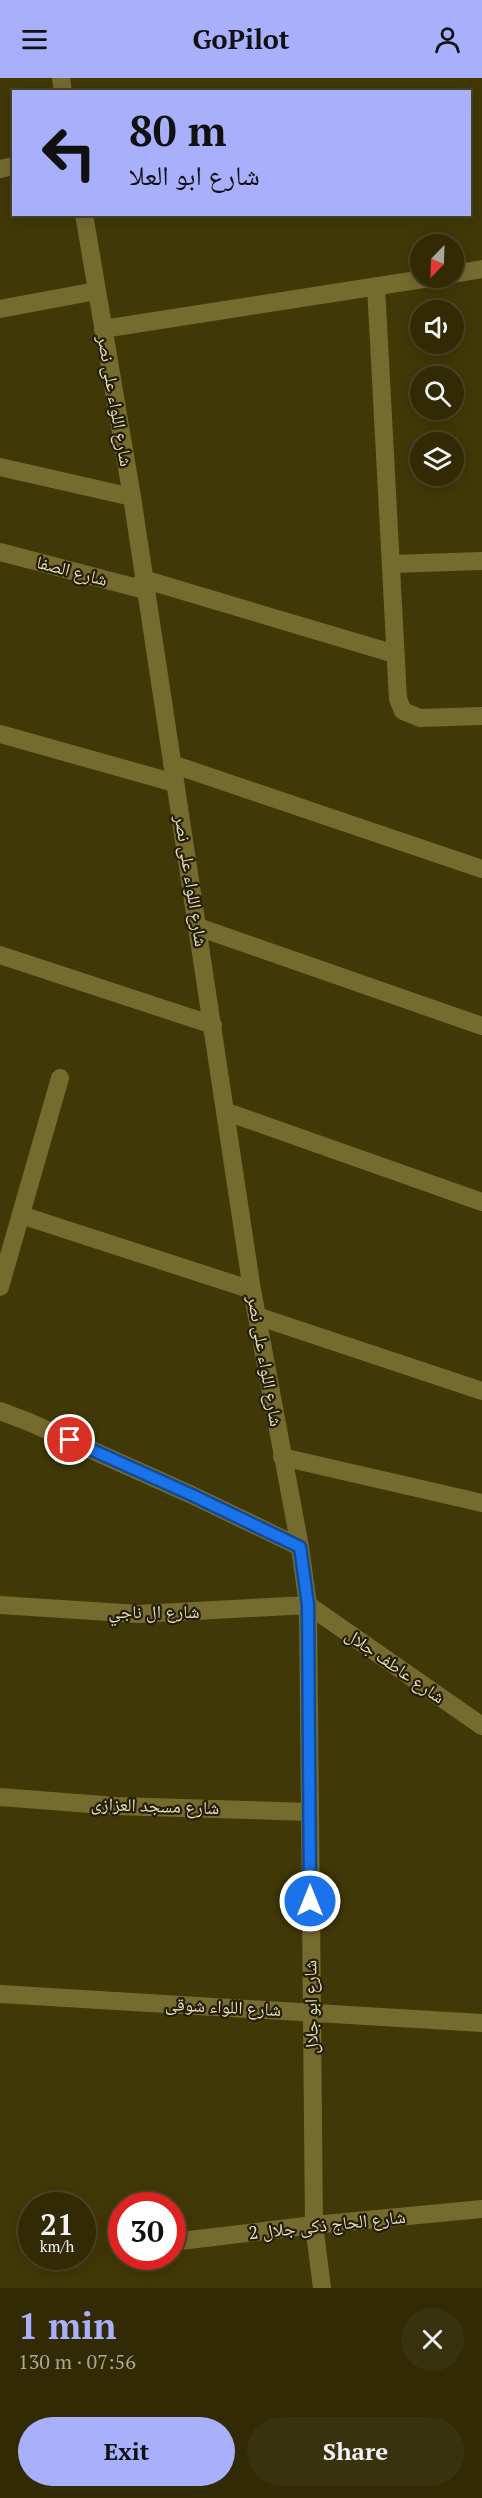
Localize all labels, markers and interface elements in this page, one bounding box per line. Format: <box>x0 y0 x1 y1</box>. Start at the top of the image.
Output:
text: GoPilot <box>192 21 290 57</box>
icon: menu <box>18 23 51 56</box>
icon: person <box>431 23 464 56</box>
text: 80 m <box>129 102 227 158</box>
icon: left <box>30 114 108 192</box>
text: شارع ابو العلا <box>129 157 260 193</box>
north arrow <box>410 234 464 288</box>
map controls <box>410 234 464 486</box>
button: sound <box>410 300 464 354</box>
street label: شارع اللواء على نصر <box>92 333 139 468</box>
button: search <box>410 366 464 420</box>
button: layers <box>410 432 464 486</box>
street label: شارع الصفا <box>34 549 110 591</box>
street label: شارع اللواء على نصر <box>170 813 214 948</box>
street label: شارع اللواء على نصر <box>242 1293 289 1428</box>
pin <box>44 1414 95 1465</box>
icon: arrive <box>53 1423 86 1456</box>
street label: شارع ال ناجي <box>108 1599 200 1627</box>
street label: شارع عاطف جلال <box>341 1622 450 1708</box>
street label: شارع مسجد العزازى <box>90 1791 220 1819</box>
position arrow <box>278 1869 342 1933</box>
street label: شارع ابو جلال <box>297 1960 323 2054</box>
street label: شارع اللواء شوقى <box>164 1991 282 2021</box>
speed limit sign: 30 <box>108 2192 186 2270</box>
text: 21 <box>40 2204 74 2244</box>
street label: شارع الحاج ذكى جلال 2 <box>247 2204 407 2245</box>
text: km/h <box>40 2236 74 2256</box>
text: 1 min <box>18 2302 116 2349</box>
button: close <box>401 2308 464 2371</box>
text: 130 m · 07:56 <box>18 2348 136 2375</box>
button: Exit <box>18 2417 235 2486</box>
button: Share <box>247 2417 464 2486</box>

